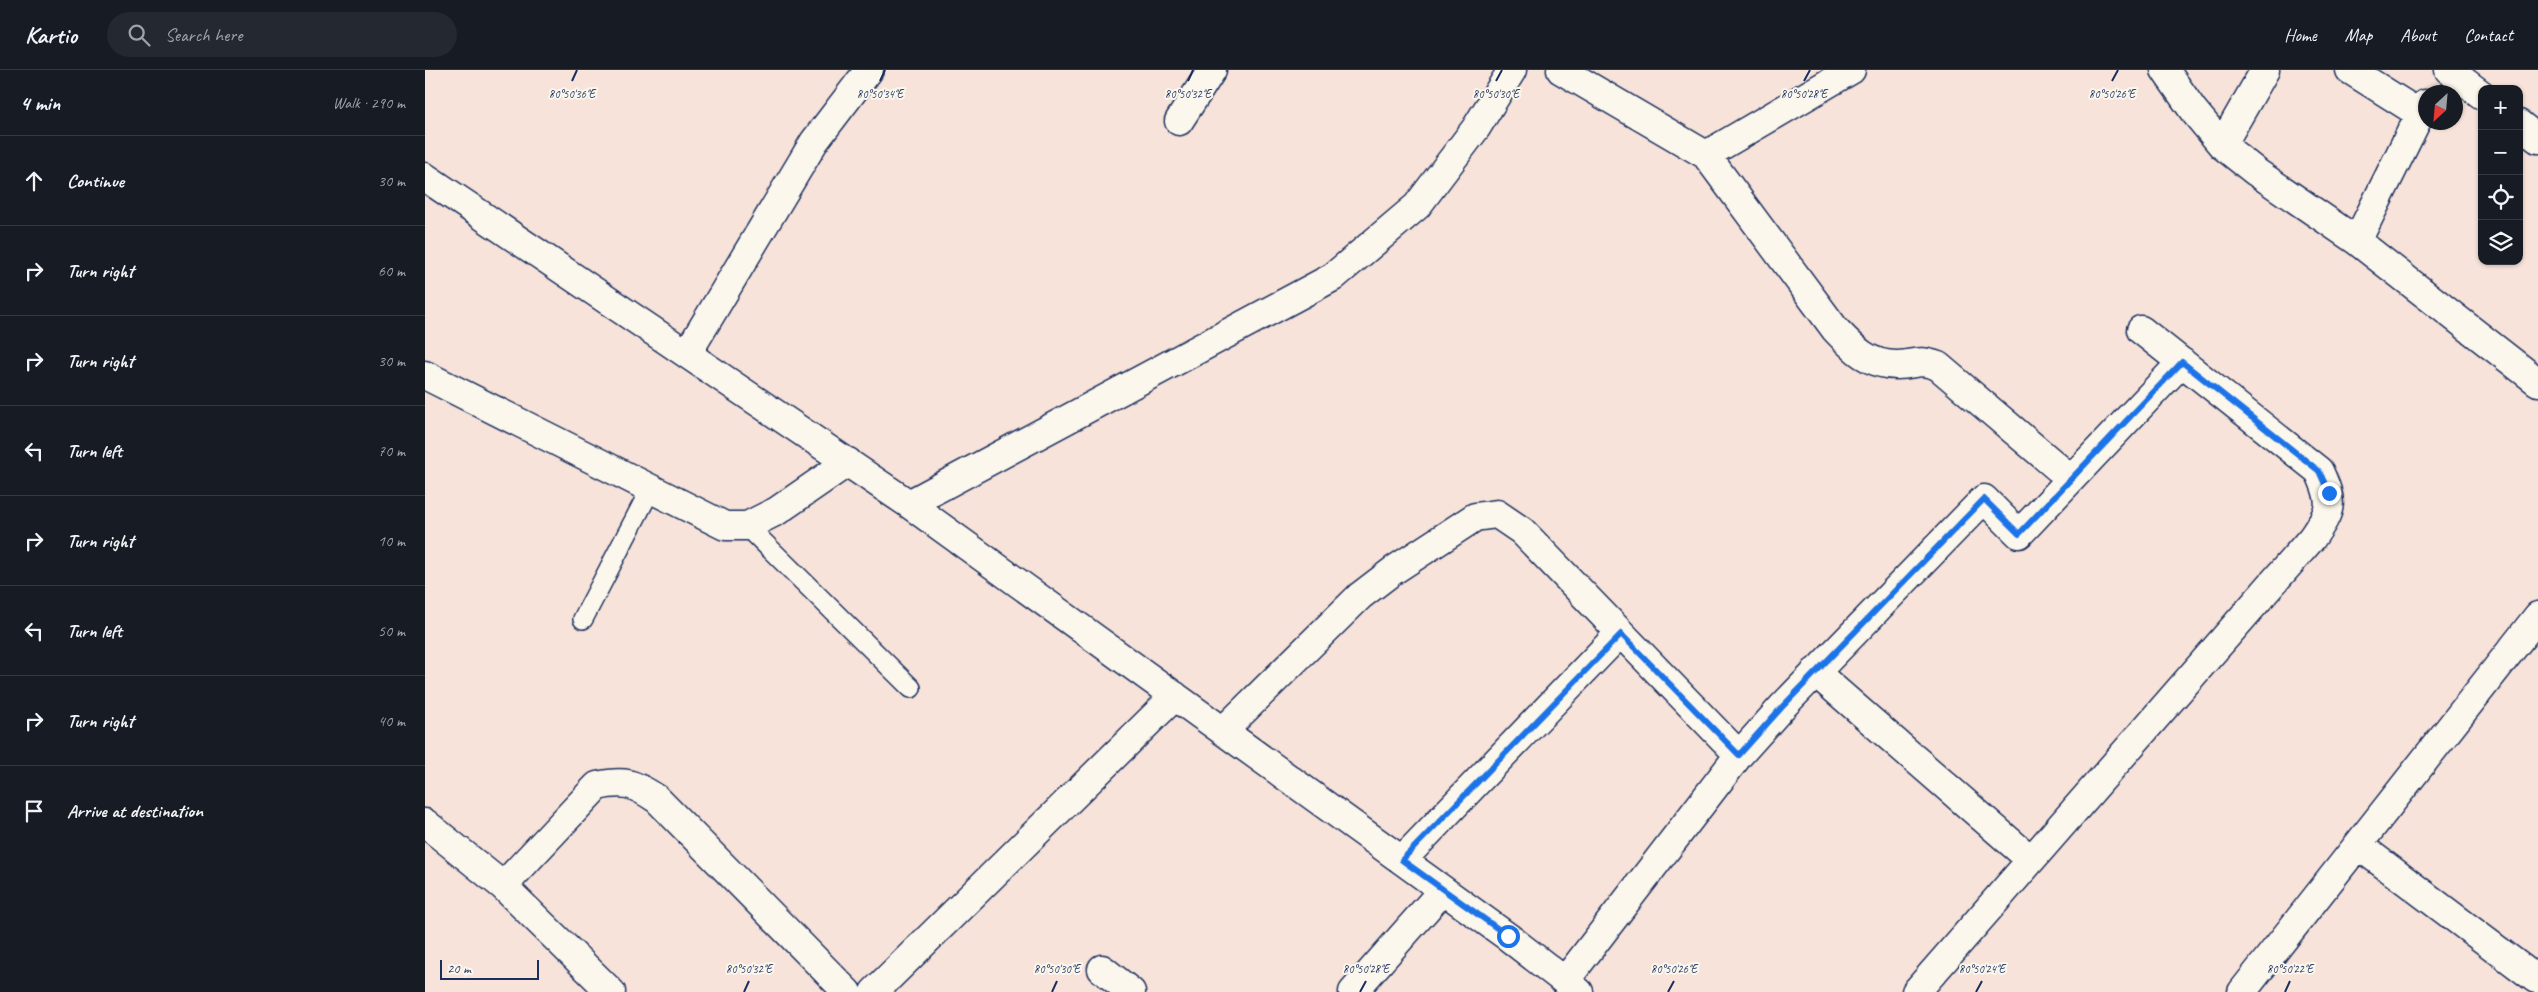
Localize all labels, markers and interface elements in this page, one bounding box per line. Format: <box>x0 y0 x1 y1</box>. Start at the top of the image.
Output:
search box <box>107 12 457 57</box>
text: Kartio <box>25 20 77 50</box>
icon: search <box>125 21 153 49</box>
text: Search here <box>165 23 242 47</box>
text: Home <box>2284 24 2317 46</box>
text: Map <box>2345 24 2372 46</box>
text: About <box>2400 24 2436 46</box>
text: Contact <box>2464 24 2513 46</box>
north arrow <box>2418 85 2463 130</box>
map controls <box>2478 85 2523 265</box>
button: + <box>2478 85 2523 130</box>
text: 80°50'36"E <box>549 86 597 102</box>
text: 80°50'34"E <box>857 86 905 102</box>
text: 80°50'32"E <box>1165 86 1213 102</box>
text: 80°50'30"E <box>1473 86 1521 102</box>
text: 80°50'28"E <box>1781 86 1829 102</box>
text: 80°50'26"E <box>2089 86 2137 102</box>
text: 4 min <box>20 90 60 116</box>
text: Walk · 290 m <box>333 93 405 113</box>
button: − <box>2478 130 2523 175</box>
icon: ahead <box>20 167 48 195</box>
text: Continue <box>67 169 124 193</box>
text: 30 m <box>378 171 405 191</box>
button: locate <box>2478 175 2523 220</box>
button: layers <box>2478 220 2523 265</box>
icon: right <box>20 257 48 285</box>
text: Turn right <box>67 259 134 283</box>
text: 60 m <box>378 261 405 281</box>
icon: right <box>20 347 48 375</box>
text: Turn right <box>67 349 134 373</box>
text: 30 m <box>378 351 405 371</box>
icon: left <box>20 437 48 465</box>
text: Turn left <box>67 439 122 463</box>
text: 70 m <box>378 441 405 461</box>
route end <box>2318 482 2341 505</box>
icon: right <box>20 527 48 555</box>
text: Turn right <box>67 529 134 553</box>
text: 10 m <box>378 531 405 551</box>
icon: left <box>20 617 48 645</box>
text: Turn left <box>67 619 122 643</box>
text: 50 m <box>378 621 405 641</box>
icon: right <box>20 707 48 735</box>
text: Turn right <box>67 709 134 733</box>
text: 40 m <box>378 711 405 731</box>
icon: arrive <box>20 797 48 825</box>
text: Arrive at destination <box>67 799 203 823</box>
route start <box>1497 925 1520 948</box>
scale bar <box>440 957 539 980</box>
text: 20 m <box>447 960 471 977</box>
text: 80°50'32"E <box>726 961 774 977</box>
text: 80°50'30"E <box>1034 961 1082 977</box>
text: 80°50'28"E <box>1343 961 1391 977</box>
text: 80°50'26"E <box>1651 961 1699 977</box>
text: 80°50'24"E <box>1959 961 2007 977</box>
text: 80°50'22"E <box>2267 961 2315 977</box>

